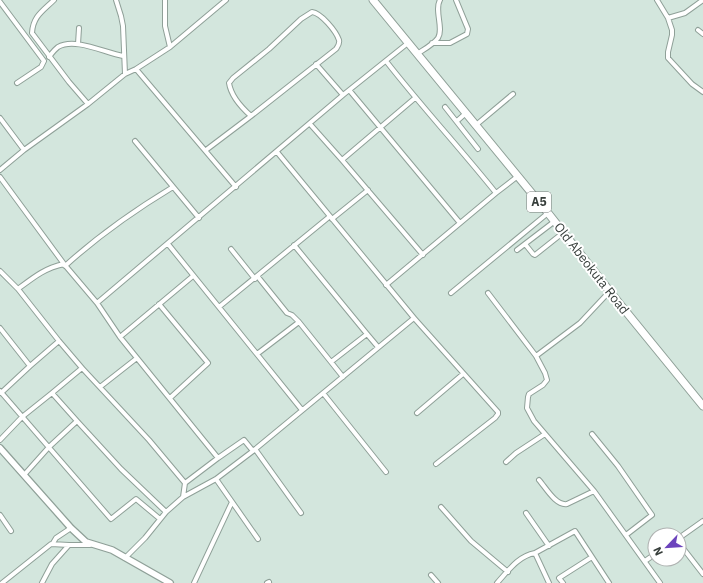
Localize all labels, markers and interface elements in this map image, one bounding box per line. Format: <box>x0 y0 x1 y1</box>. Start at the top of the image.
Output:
road number: A5 <box>527 192 551 212</box>
street label: Old Abeokuta Road <box>550 219 633 318</box>
north arrow <box>647 527 687 567</box>
text: N <box>650 545 666 558</box>

